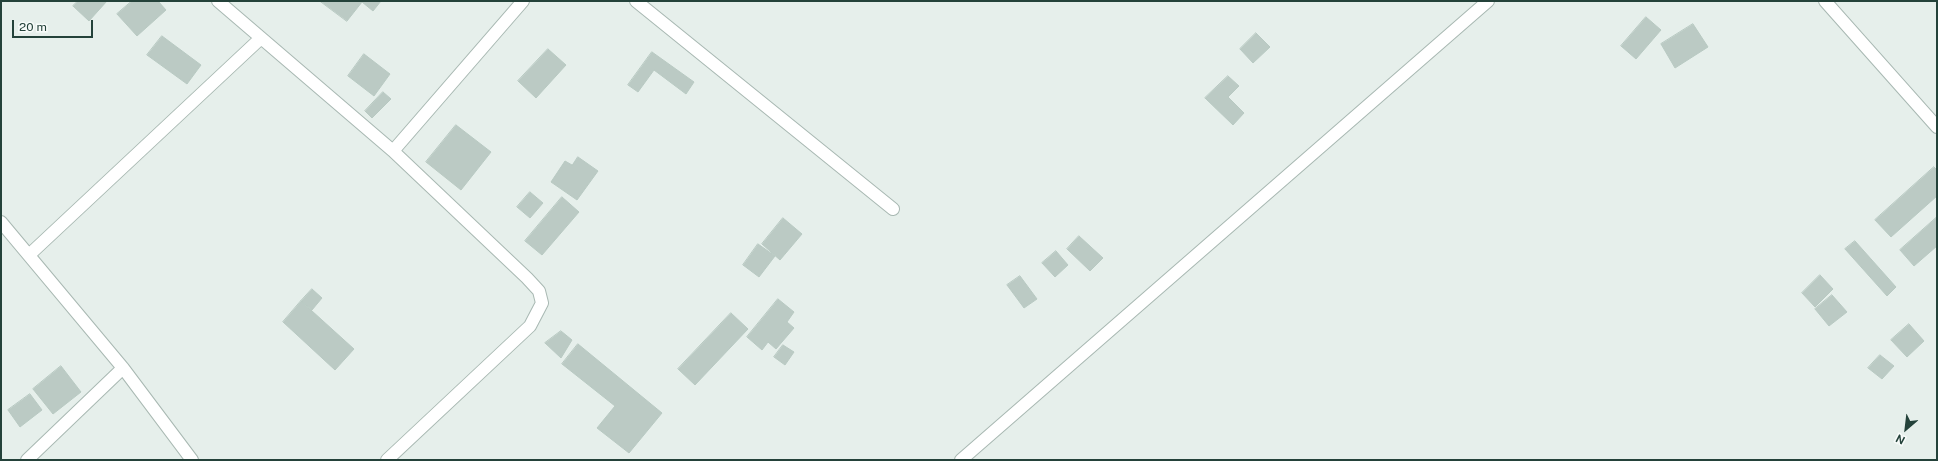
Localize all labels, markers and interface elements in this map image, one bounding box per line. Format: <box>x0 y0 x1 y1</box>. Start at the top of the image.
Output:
scale bar <box>14 12 95 38</box>
text: 20 m <box>19 20 47 34</box>
north arrow <box>1886 409 1926 449</box>
text: N <box>1894 432 1907 447</box>

